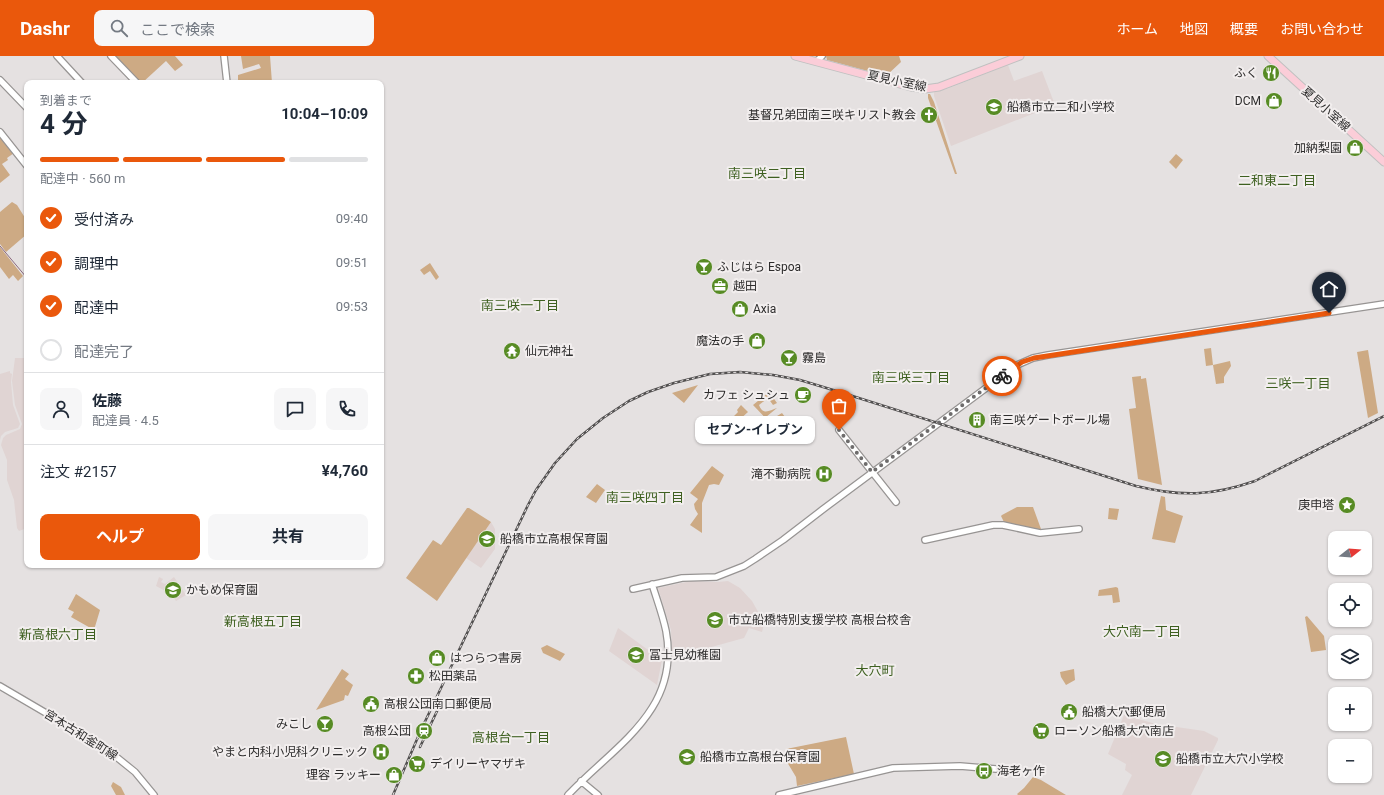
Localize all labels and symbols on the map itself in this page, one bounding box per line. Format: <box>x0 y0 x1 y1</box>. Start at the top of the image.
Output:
restaurant icon: ふく <box>1261 63 1281 83</box>
place label: ふく <box>1234 66 1258 80</box>
street label: 夏見小室線 <box>866 68 928 94</box>
street label: 夏見小室線 <box>1299 84 1353 134</box>
shop icon: DCM <box>1264 91 1284 111</box>
place label: DCM <box>1235 94 1261 108</box>
school or university icon: 船橋市立二和小学校 <box>984 97 1004 117</box>
place label: 船橋市立二和小学校 <box>1007 100 1115 114</box>
church icon: 基督兄弟団南三咲キリスト教会 <box>919 105 939 125</box>
place label: 基督兄弟団南三咲キリスト教会 <box>748 108 916 122</box>
shop icon: 加納梨園 <box>1345 138 1365 158</box>
place label: 加納梨園 <box>1294 141 1342 155</box>
district label: 南三咲二丁目 <box>728 166 806 181</box>
district label: 二和東二丁目 <box>1238 173 1316 188</box>
bar icon: ふじはら Espoa <box>694 257 714 277</box>
place label: ふじはら Espoa <box>717 260 801 274</box>
pin <box>1312 272 1346 313</box>
office icon: 越田 <box>710 276 730 296</box>
place label: 越田 <box>733 279 757 293</box>
district label: 南三咲一丁目 <box>481 298 559 313</box>
shop icon: Axia <box>730 299 750 319</box>
place label: Axia <box>753 302 776 316</box>
shop icon: 魔法の手 <box>747 331 767 351</box>
place label: 魔法の手 <box>696 334 744 348</box>
temple icon: 仙元神社 <box>502 341 522 361</box>
place label: 仙元神社 <box>525 344 573 358</box>
bar icon: 霧島 <box>779 348 799 368</box>
place label: 霧島 <box>802 351 826 365</box>
courier <box>982 356 1022 396</box>
district label: 南三咲三丁目 <box>872 370 950 385</box>
district label: 三咲一丁目 <box>1265 376 1331 391</box>
cafe icon: カフェ シュシュ <box>793 385 813 405</box>
place label: カフェ シュシュ <box>703 388 790 402</box>
pin <box>822 389 856 430</box>
building icon: 南三咲ゲートボール場 <box>967 410 987 430</box>
place label: 南三咲ゲートボール場 <box>990 413 1110 427</box>
callout: セブン-イレブン <box>695 416 815 444</box>
hospital icon: 滝不動病院 <box>814 464 834 484</box>
place label: 滝不動病院 <box>751 467 811 481</box>
district label: 南三咲四丁目 <box>606 490 684 505</box>
place icon: 庚申塔 <box>1337 495 1357 515</box>
place label: 庚申塔 <box>1298 498 1334 512</box>
school or university icon: 船橋市立高根保育園 <box>477 529 497 549</box>
north arrow <box>1328 531 1372 575</box>
place label: 船橋市立高根保育園 <box>500 532 608 546</box>
school or university icon: かもめ保育園 <box>163 580 183 600</box>
place label: かもめ保育園 <box>186 583 258 597</box>
school or university icon: 市立船橋特別支援学校 高根台校舎 <box>705 610 725 630</box>
place label: 市立船橋特別支援学校 高根台校舎 <box>728 613 911 627</box>
district label: 新高根五丁目 <box>224 614 302 629</box>
district label: 大穴南一丁目 <box>1103 624 1181 639</box>
district label: 新高根六丁目 <box>19 627 97 642</box>
school or university icon: 冨士見幼稚園 <box>626 645 646 665</box>
shop icon: はつらつ書房 <box>427 648 447 668</box>
place label: 冨士見幼稚園 <box>649 648 721 662</box>
place label: はつらつ書房 <box>450 651 522 665</box>
district label: 大穴町 <box>855 663 895 678</box>
pharmacy icon: 松田薬品 <box>406 666 426 686</box>
place label: 松田薬品 <box>429 669 477 683</box>
public building icon: 高根公団南口郵便局 <box>361 694 381 714</box>
place label: 高根公団南口郵便局 <box>384 697 492 711</box>
public building icon: 船橋大穴郵便局 <box>1059 702 1079 722</box>
place label: 船橋大穴郵便局 <box>1082 705 1166 719</box>
street label: 宮本古和釜町線 <box>42 707 120 763</box>
bar icon: みこし <box>315 714 335 734</box>
place label: みこし <box>276 717 312 731</box>
station icon: 高根公団 <box>414 721 434 741</box>
supermarket icon: ローソン船橋大穴南店 <box>1031 721 1051 741</box>
place label: 高根公団 <box>363 724 411 738</box>
place label: ローソン船橋大穴南店 <box>1054 724 1174 738</box>
district label: 高根台一丁目 <box>472 730 550 745</box>
hospital icon: やまと内科小児科クリニック <box>371 742 391 762</box>
place label: やまと内科小児科クリニック <box>212 745 368 759</box>
school or university icon: 船橋市立高根台保育園 <box>677 747 697 767</box>
school or university icon: 船橋市立大穴小学校 <box>1153 749 1173 769</box>
place label: 船橋市立高根台保育園 <box>700 750 820 764</box>
place label: 船橋市立大穴小学校 <box>1176 752 1284 766</box>
supermarket icon: デイリーヤマザキ <box>407 754 427 774</box>
place label: デイリーヤマザキ <box>430 757 526 771</box>
bus stop icon: 海老ヶ作 <box>974 761 994 781</box>
place label: 海老ヶ作 <box>997 764 1045 778</box>
shop icon: 理容 ラッキー <box>384 765 404 785</box>
place label: 理容 ラッキー <box>306 768 381 782</box>

